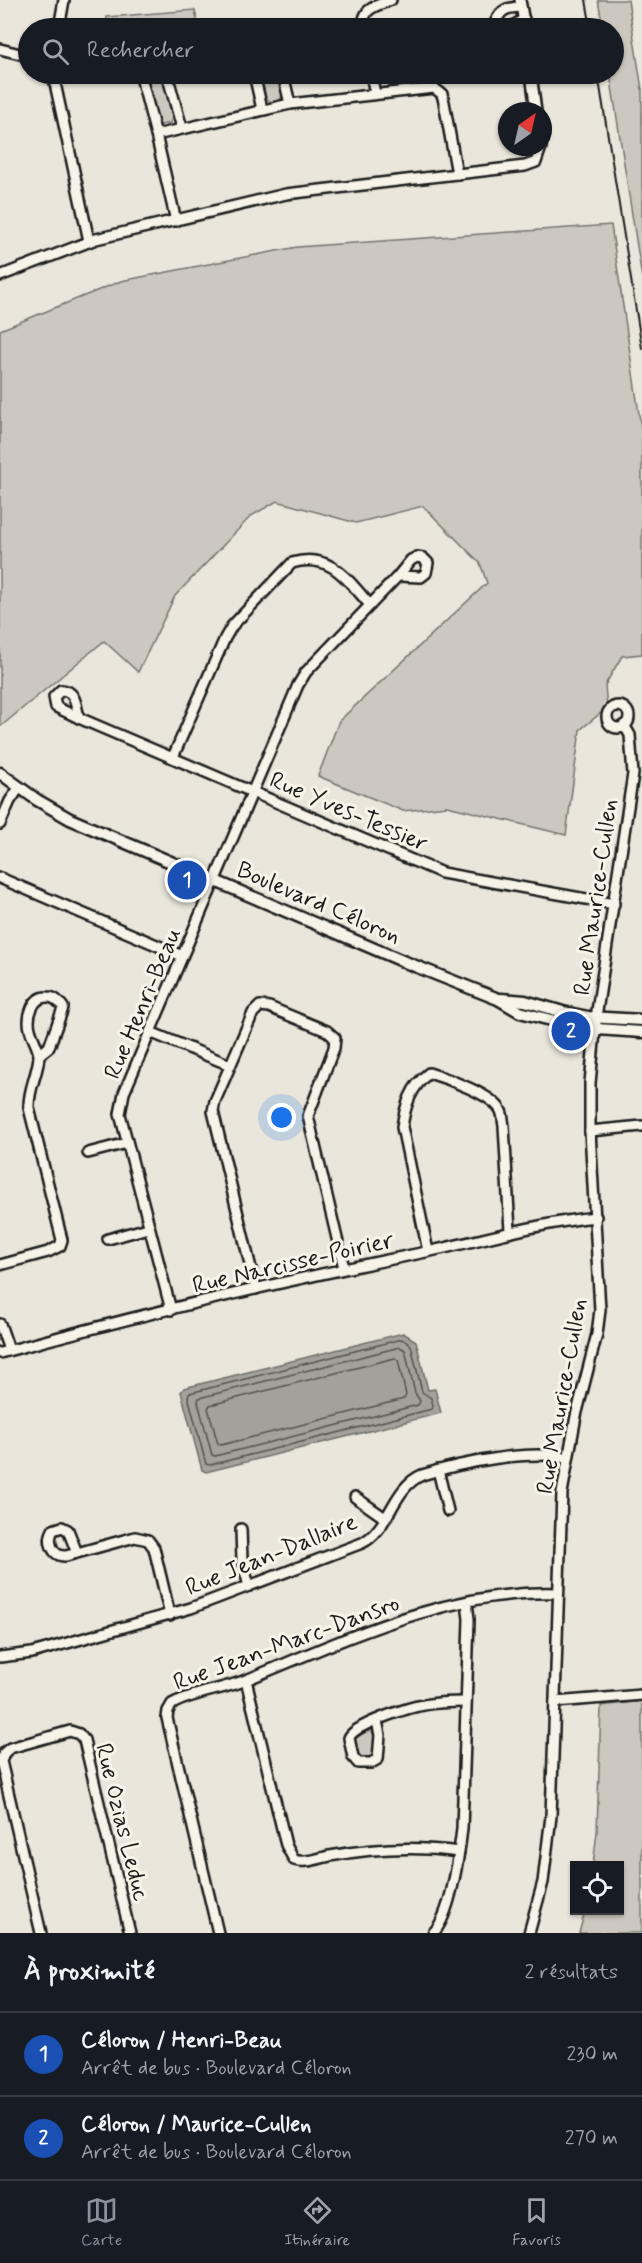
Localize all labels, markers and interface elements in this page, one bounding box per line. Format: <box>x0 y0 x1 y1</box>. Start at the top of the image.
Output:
search box <box>18 18 624 84</box>
icon: search <box>39 35 72 68</box>
text: Rechercher <box>87 37 194 65</box>
north arrow <box>498 102 552 156</box>
street label: Rue Yves-Tessier <box>264 765 432 860</box>
street label: Rue Maurice-Cullen <box>567 797 626 998</box>
street label: Boulevard Céloron <box>232 855 405 952</box>
pin: 1 <box>168 858 207 902</box>
street label: Rue Henri-Beau <box>98 923 189 1084</box>
pin: 2 <box>552 1008 590 1054</box>
your location <box>267 1103 296 1132</box>
street label: Rue Narcisse-Poirier <box>190 1225 398 1302</box>
street label: Rue Maurice-Cullen <box>530 1296 595 1497</box>
street label: Rue Jean-Dallaire <box>181 1507 362 1604</box>
street label: Rue Jean-Marc-Dansro <box>169 1588 404 1699</box>
street label: Rue Ozias Leduc <box>87 1740 156 1904</box>
map controls <box>570 1861 624 1915</box>
button: locate <box>570 1861 624 1915</box>
text: À proximité <box>24 1955 155 1989</box>
text: 2 résultats <box>525 1959 618 1986</box>
text: Céloron / Henri-Beau <box>81 2027 282 2055</box>
text: 1 <box>39 2041 48 2068</box>
text: 230 m <box>566 2041 618 2068</box>
text: Arrêt de bus · Boulevard Céloron <box>81 2055 352 2082</box>
text: Céloron / Maurice-Cullen <box>81 2111 311 2139</box>
text: 2 <box>39 2125 48 2152</box>
text: 270 m <box>565 2125 618 2152</box>
text: Arrêt de bus · Boulevard Céloron <box>81 2139 352 2166</box>
tab: Carte <box>81 2194 122 2251</box>
tab: Itinéraire <box>284 2194 350 2251</box>
tab: Favoris <box>512 2194 561 2251</box>

